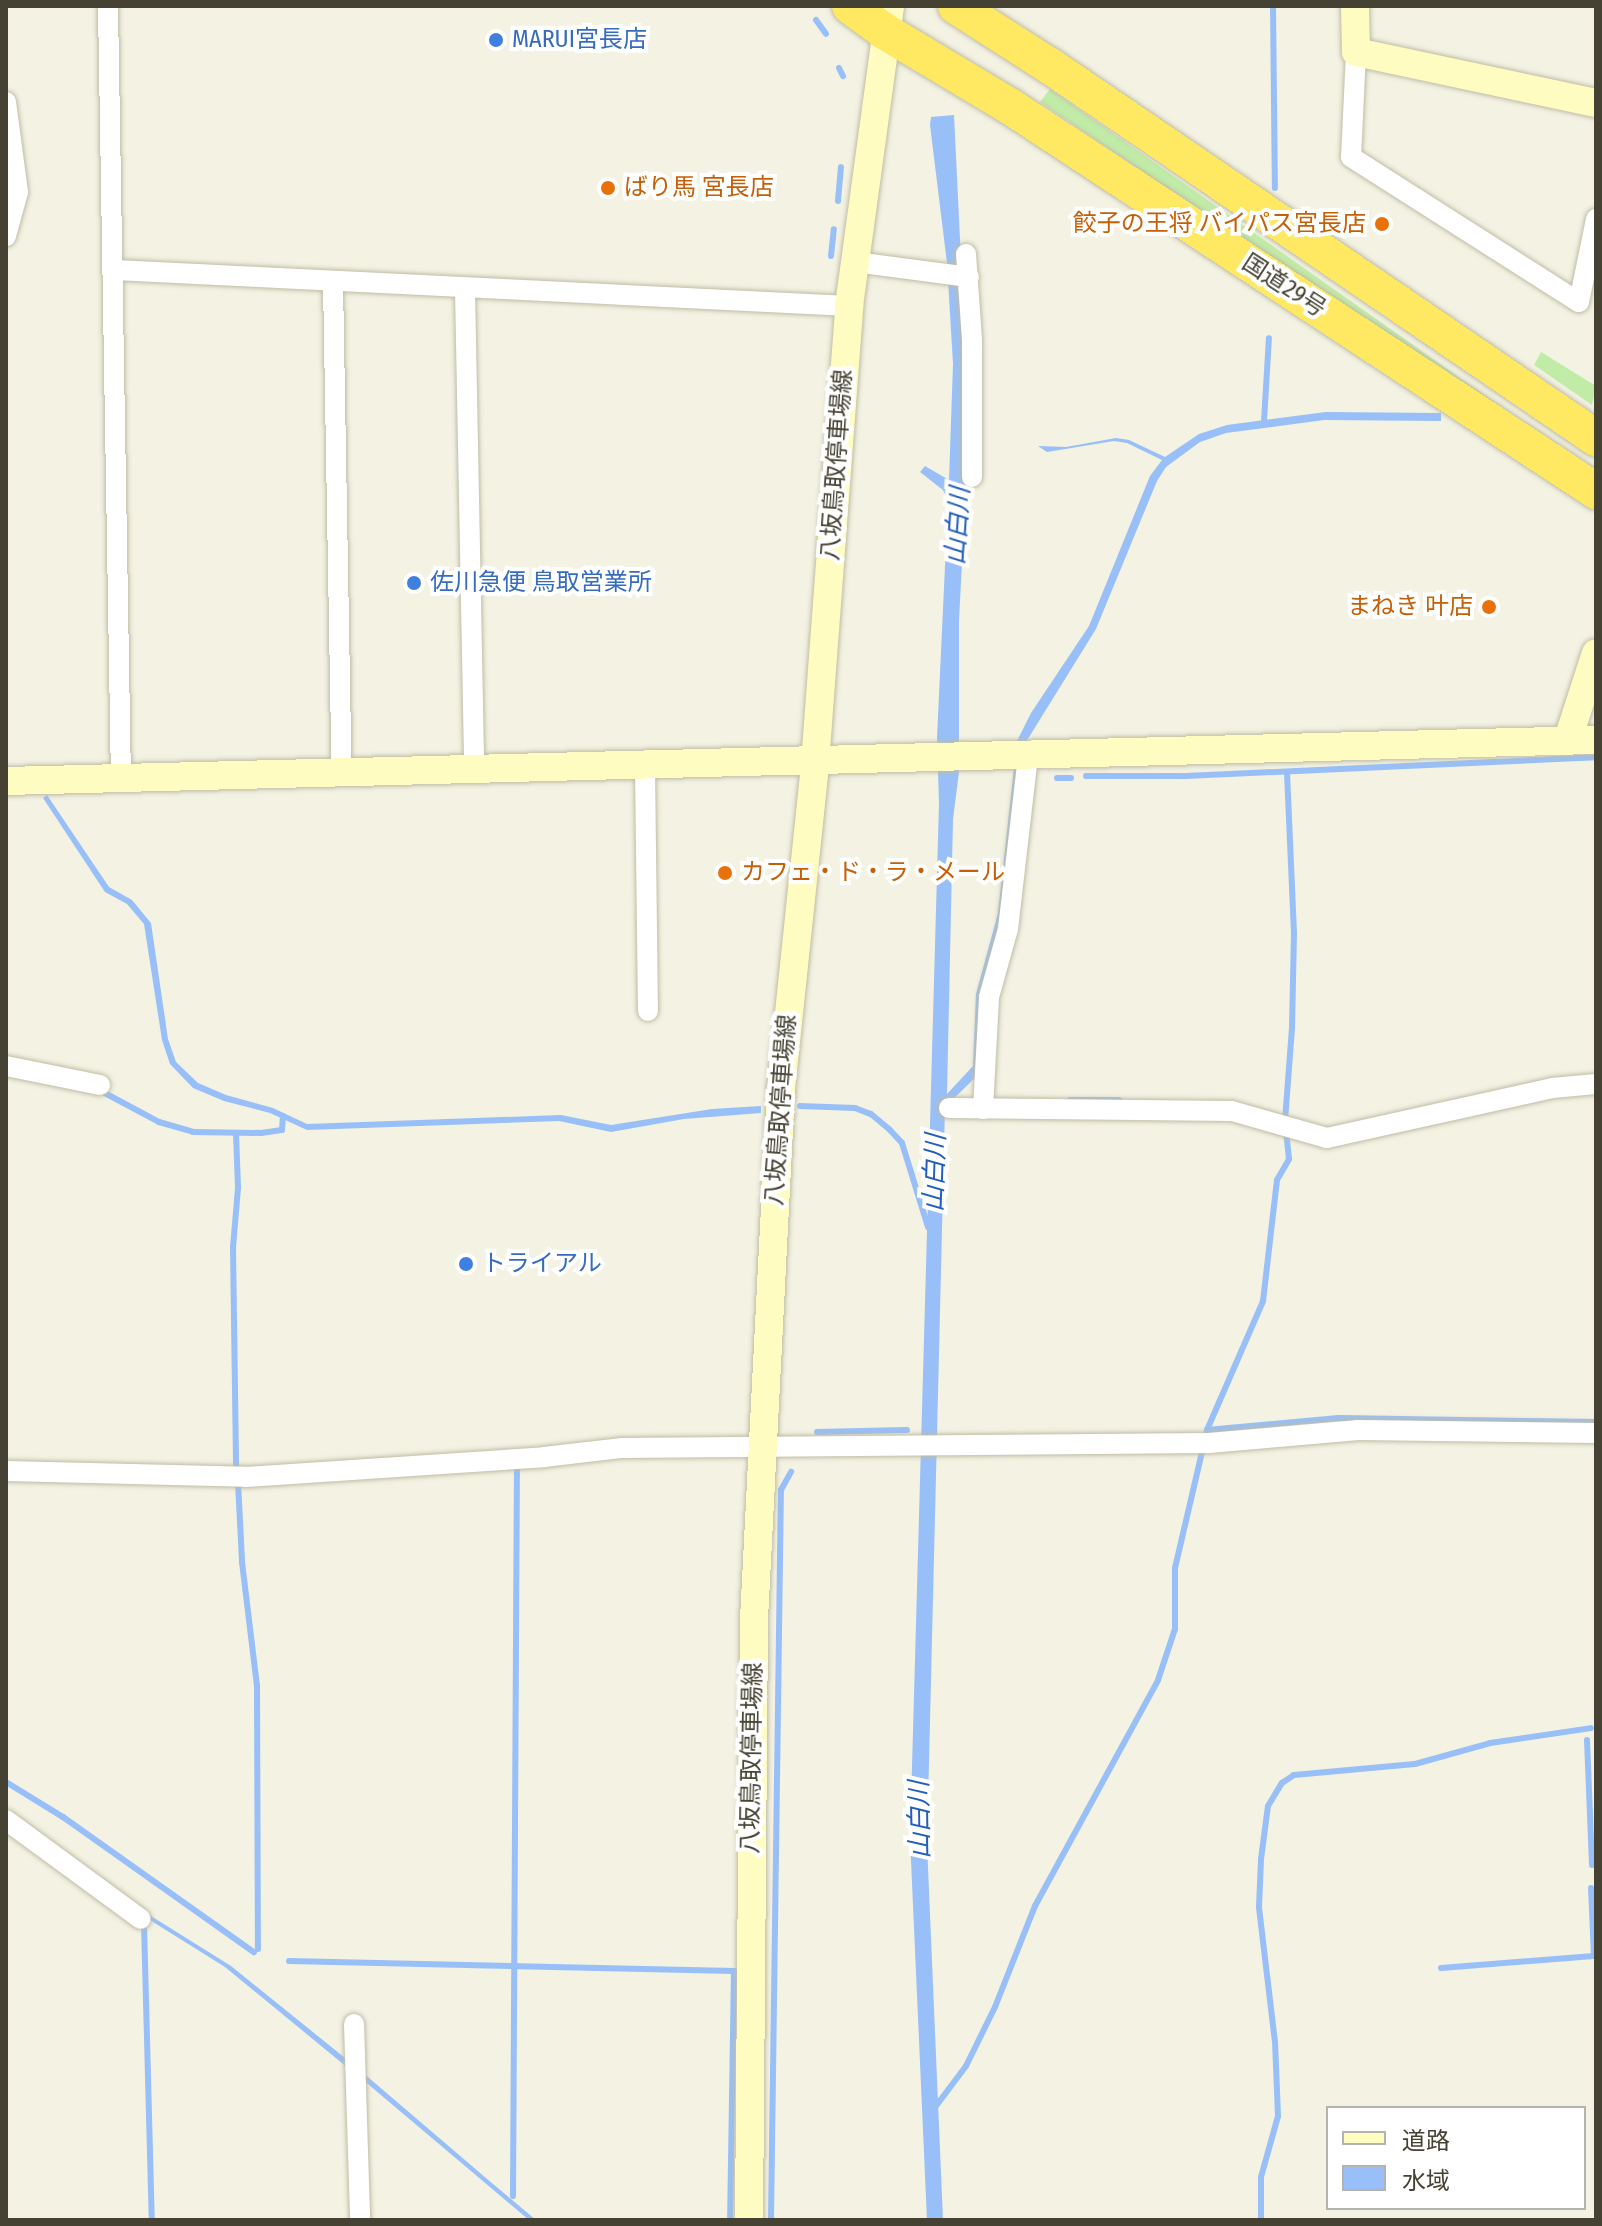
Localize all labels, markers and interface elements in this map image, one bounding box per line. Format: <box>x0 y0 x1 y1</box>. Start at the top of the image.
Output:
place label: MARUI宮長店 <box>512 26 647 54</box>
marker: MARUI宮長店 <box>487 31 505 49</box>
place label: ばり馬 宮長店 <box>624 174 774 202</box>
marker: ばり馬 宮長店 <box>599 179 617 197</box>
place label: 餃子の王将 バイパス宮長店 <box>1072 210 1366 238</box>
marker: 餃子の王将 バイパス宮長店 <box>1373 215 1391 233</box>
street label: 国道29号 <box>1237 248 1331 324</box>
street label: 八坂鳥取停車場線 <box>816 368 858 562</box>
water label: 山白川 <box>940 486 976 566</box>
place label: 佐川急便 鳥取営業所 <box>430 569 652 597</box>
marker: 佐川急便 鳥取営業所 <box>405 574 423 592</box>
place label: まねき 叶店 <box>1347 593 1473 621</box>
marker: まねき 叶店 <box>1480 598 1498 616</box>
place label: カフェ・ド・ラ・メール <box>741 859 1005 887</box>
marker: カフェ・ド・ラ・メール <box>716 864 734 882</box>
street label: 八坂鳥取停車場線 <box>760 1013 802 1207</box>
water label: 山白川 <box>918 1133 952 1213</box>
place label: トライアル <box>482 1250 602 1278</box>
marker: トライアル <box>457 1255 475 1273</box>
street label: 八坂鳥取停車場線 <box>736 1662 768 1854</box>
water label: 山白川 <box>904 1781 936 1859</box>
legend <box>1326 2106 1586 2210</box>
text: 道路 <box>1402 2127 1450 2155</box>
text: 水域 <box>1402 2167 1450 2195</box>

